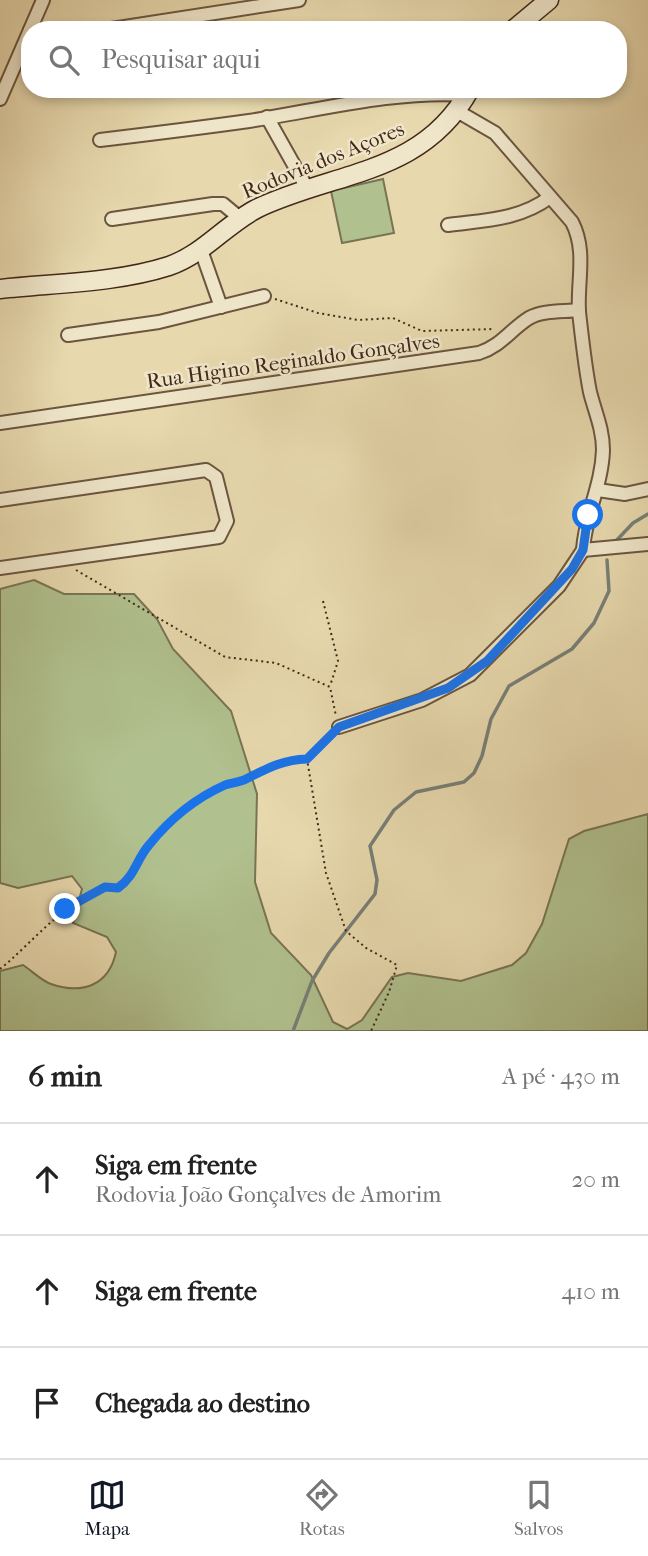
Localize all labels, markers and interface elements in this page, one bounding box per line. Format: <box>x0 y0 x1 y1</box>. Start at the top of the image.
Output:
search box <box>21 21 627 98</box>
icon: search <box>45 41 83 79</box>
text: Pesquisar aqui <box>101 44 261 75</box>
street label: Rodovia dos Açores <box>238 116 408 204</box>
street label: Rua Higino Reginaldo Gonçalves <box>145 329 441 393</box>
route start <box>572 499 603 530</box>
route end <box>49 893 80 924</box>
text: 6 min <box>28 1059 102 1094</box>
text: A pé · 430 m <box>502 1063 620 1090</box>
text: Siga em frente <box>95 1150 257 1181</box>
icon: ahead <box>28 1160 66 1198</box>
text: 20 m <box>571 1166 620 1193</box>
text: Rodovia João Gonçalves de Amorim <box>95 1181 441 1208</box>
icon: ahead <box>28 1272 66 1310</box>
text: Siga em frente <box>95 1276 257 1307</box>
text: 410 m <box>562 1278 620 1305</box>
icon: arrive <box>28 1384 66 1422</box>
text: Chegada ao destino <box>95 1388 310 1419</box>
tab: Mapa <box>85 1476 130 1540</box>
tab: Rotas <box>299 1476 345 1540</box>
tab: Salvos <box>514 1476 563 1540</box>

